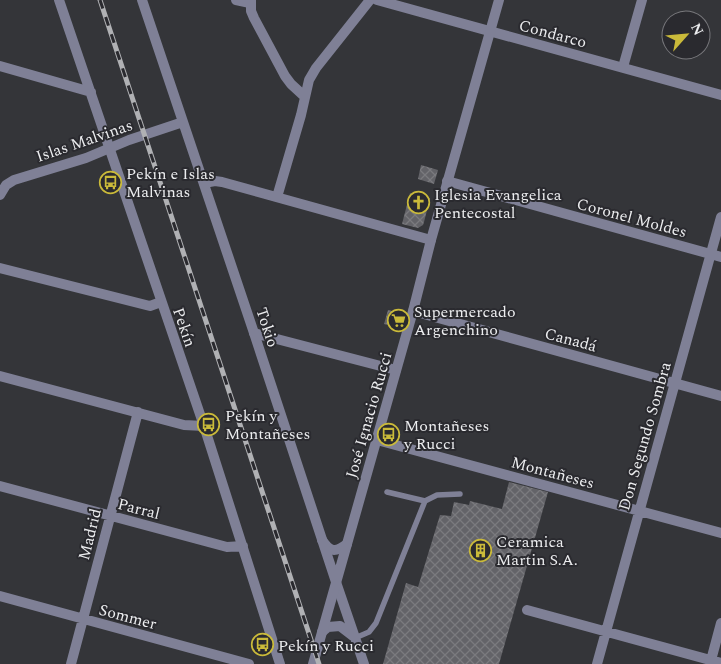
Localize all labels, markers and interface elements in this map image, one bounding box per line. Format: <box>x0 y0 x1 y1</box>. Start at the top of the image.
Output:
north arrow <box>661 10 711 60</box>
street label: Condarco <box>516 13 589 54</box>
text: N <box>685 19 709 39</box>
street label: Islas Malvinas <box>33 113 136 169</box>
place label: Pekín e Islas Malvinas <box>126 162 215 204</box>
bus stop icon: Pekín e Islas Malvinas <box>98 170 122 194</box>
place label: Iglesia Evangelica Pentecostal <box>434 183 562 225</box>
church icon: Iglesia Evangelica Pentecostal <box>406 191 430 215</box>
street label: Coronel Moldes <box>574 192 690 244</box>
place label: Supermercado Argenchino <box>414 300 516 342</box>
street label: Pekín <box>166 304 202 350</box>
street label: Tokio <box>249 304 285 350</box>
supermarket icon: Supermercado Argenchino <box>386 308 410 332</box>
street label: Canadá <box>542 321 600 358</box>
street label: José Ignacio Rucci <box>339 349 398 481</box>
street label: Don Segundo Sombra <box>612 359 678 514</box>
place label: Pekín y Montañeses <box>225 404 310 446</box>
bus stop icon: Pekín y Montañeses <box>197 412 221 436</box>
place label: Montañeses y Rucci <box>403 414 489 456</box>
bus stop icon: Montañeses y Rucci <box>376 422 400 446</box>
street label: Montañeses <box>508 450 597 496</box>
street label: Parral <box>115 492 163 526</box>
street label: Madrid <box>72 506 108 563</box>
place label: Ceramica Martin S.A. <box>496 530 578 572</box>
building icon: Ceramica Martin S.A. <box>468 538 492 562</box>
street label: Sommer <box>96 598 159 636</box>
bus stop icon: Pekín y Rucci <box>250 633 274 657</box>
place label: Pekín y Rucci <box>278 634 374 658</box>

